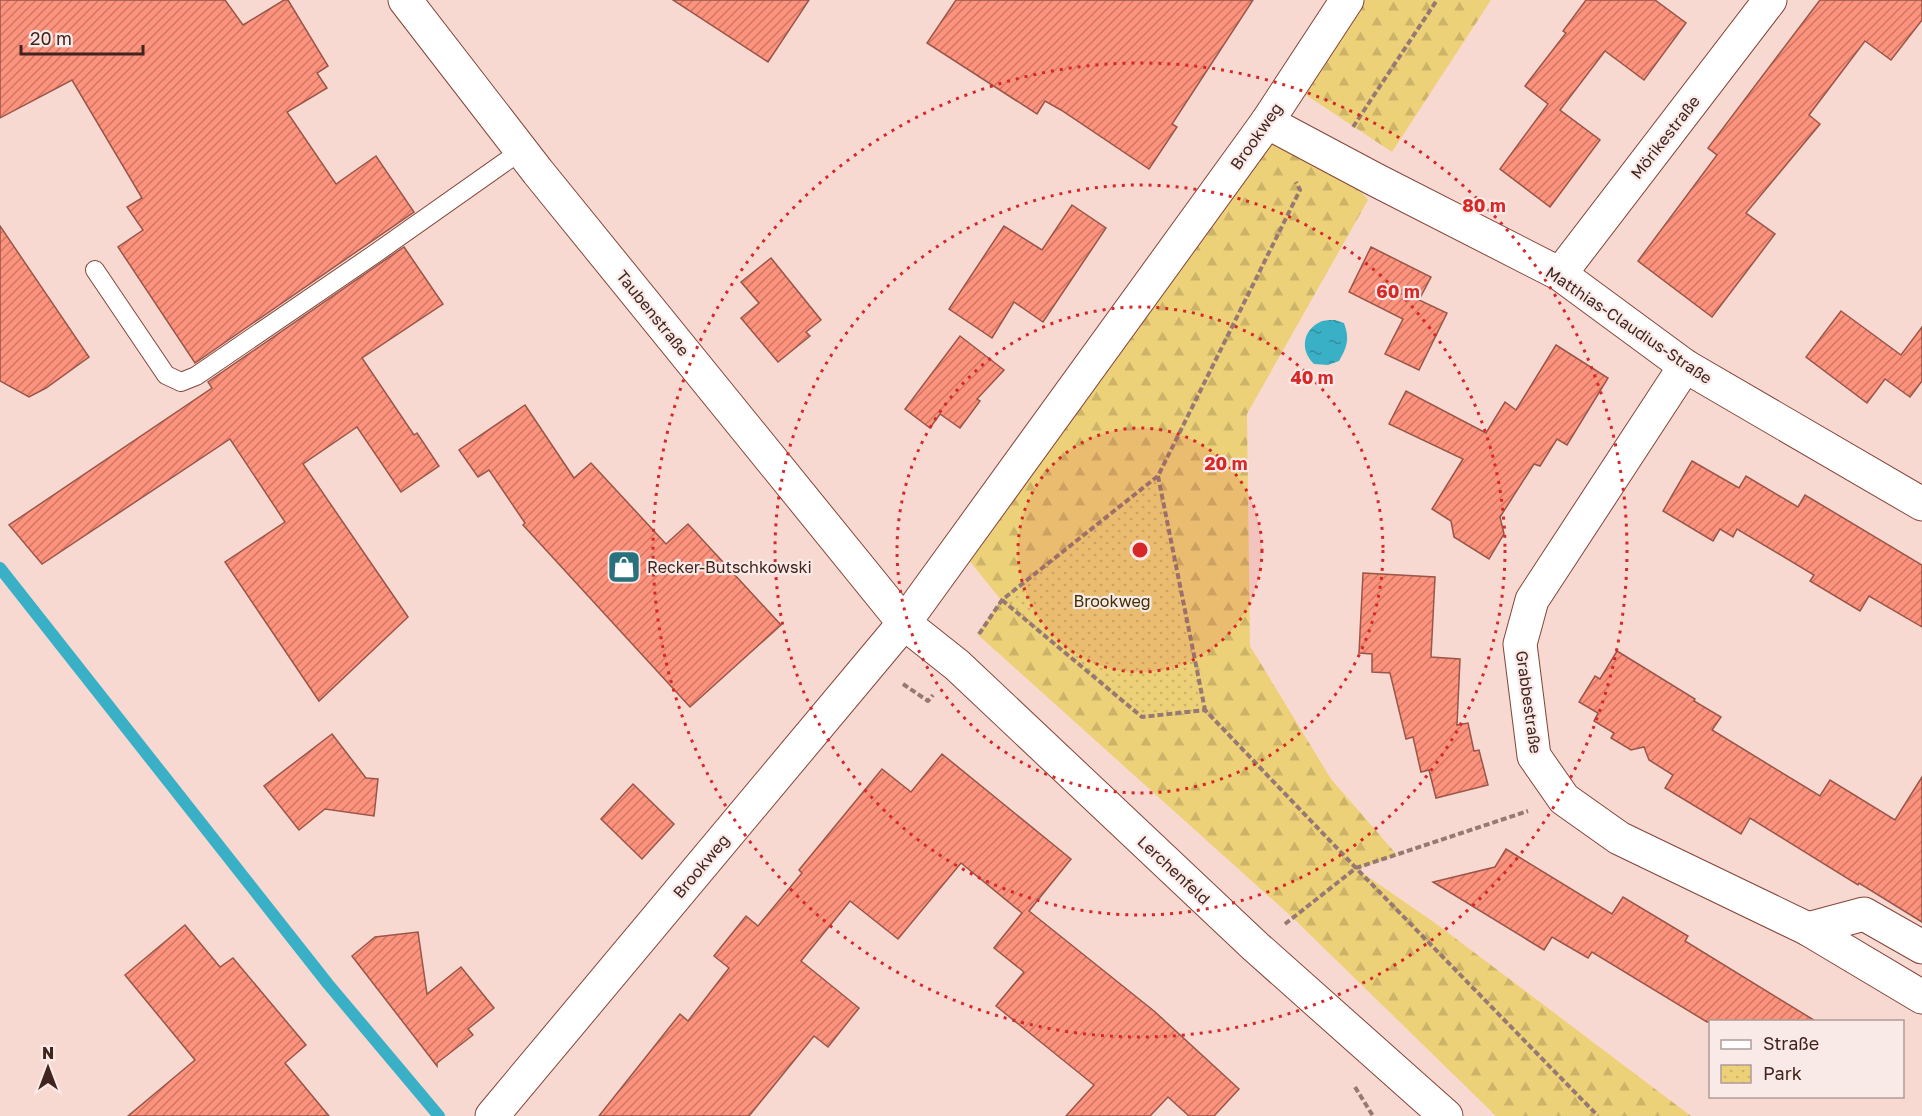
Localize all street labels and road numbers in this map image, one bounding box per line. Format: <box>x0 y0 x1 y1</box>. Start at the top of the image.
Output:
street label: Mörikestraße <box>1626 91 1704 183</box>
street label: Brookweg <box>1226 99 1286 173</box>
street label: Matthias-Claudius-Straße <box>1542 262 1716 388</box>
street label: Taubenstraße <box>612 266 694 360</box>
street label: Grabbestraße <box>1512 649 1546 755</box>
street label: Brookweg <box>669 830 733 902</box>
street label: Lerchenfeld <box>1134 831 1214 909</box>

